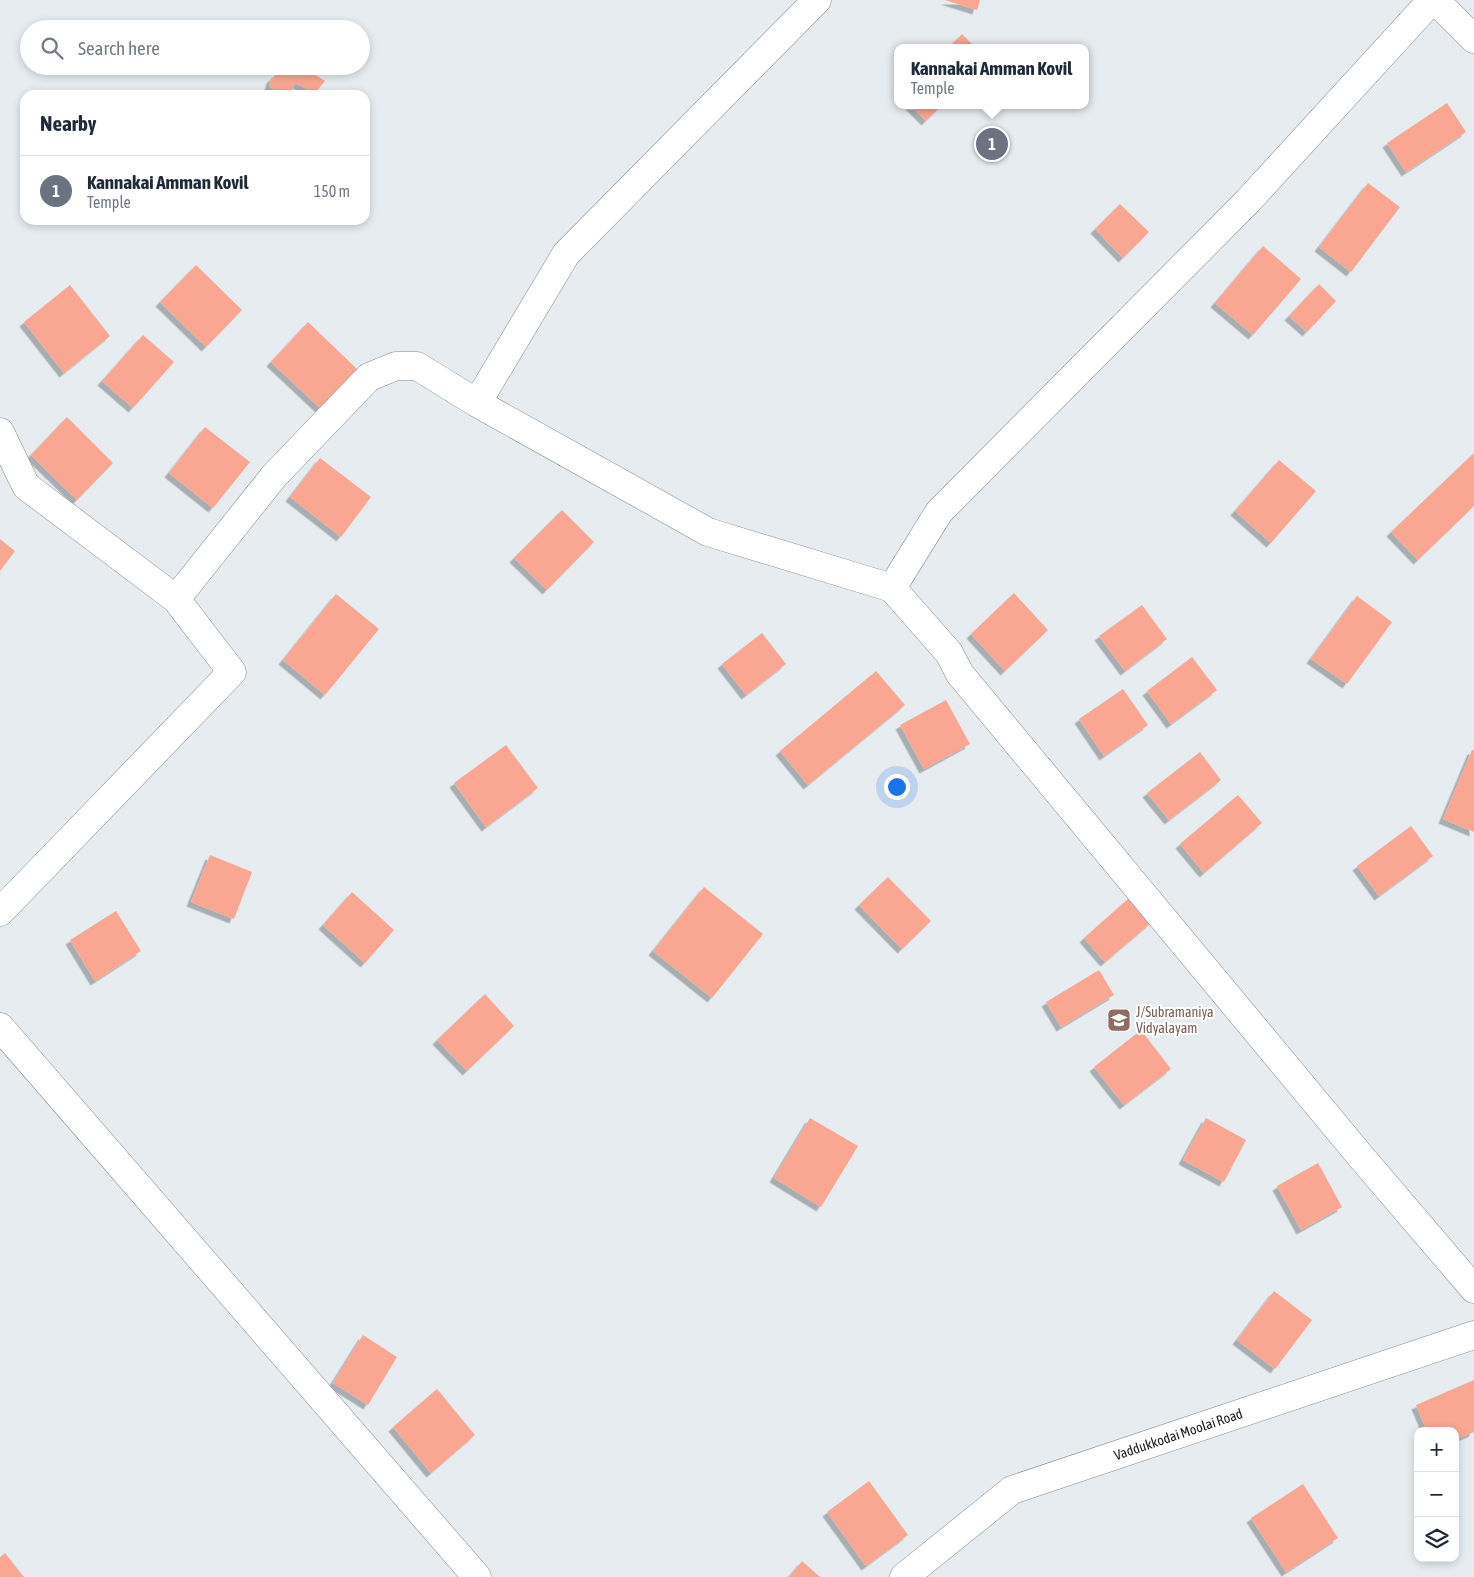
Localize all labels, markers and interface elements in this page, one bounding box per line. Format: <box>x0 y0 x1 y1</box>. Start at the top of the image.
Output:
search box <box>20 20 370 75</box>
icon: search <box>38 34 66 62</box>
text: Search here <box>78 37 160 59</box>
popup <box>894 44 1089 109</box>
text: Kannakai Amman Kovil <box>911 57 1072 79</box>
text: Temple <box>911 79 955 97</box>
text: Nearby <box>40 111 96 135</box>
pin: 1 <box>976 125 1008 163</box>
text: Kannakai Amman Kovil <box>87 171 248 193</box>
text: 1 <box>52 182 60 200</box>
text: 150 m <box>314 182 350 200</box>
text: Temple <box>87 193 131 211</box>
your location <box>884 774 910 800</box>
place label: J/Subramaniya Vidyalayam <box>1136 1004 1214 1036</box>
school or university icon: J/Subramaniya Vidyalayam <box>1106 1007 1132 1033</box>
street label: Vaddukkodai Moolai Road <box>1112 1405 1245 1463</box>
map controls <box>1414 1427 1459 1562</box>
button: + <box>1414 1427 1459 1472</box>
button: − <box>1414 1472 1459 1517</box>
button: layers <box>1414 1517 1459 1562</box>

